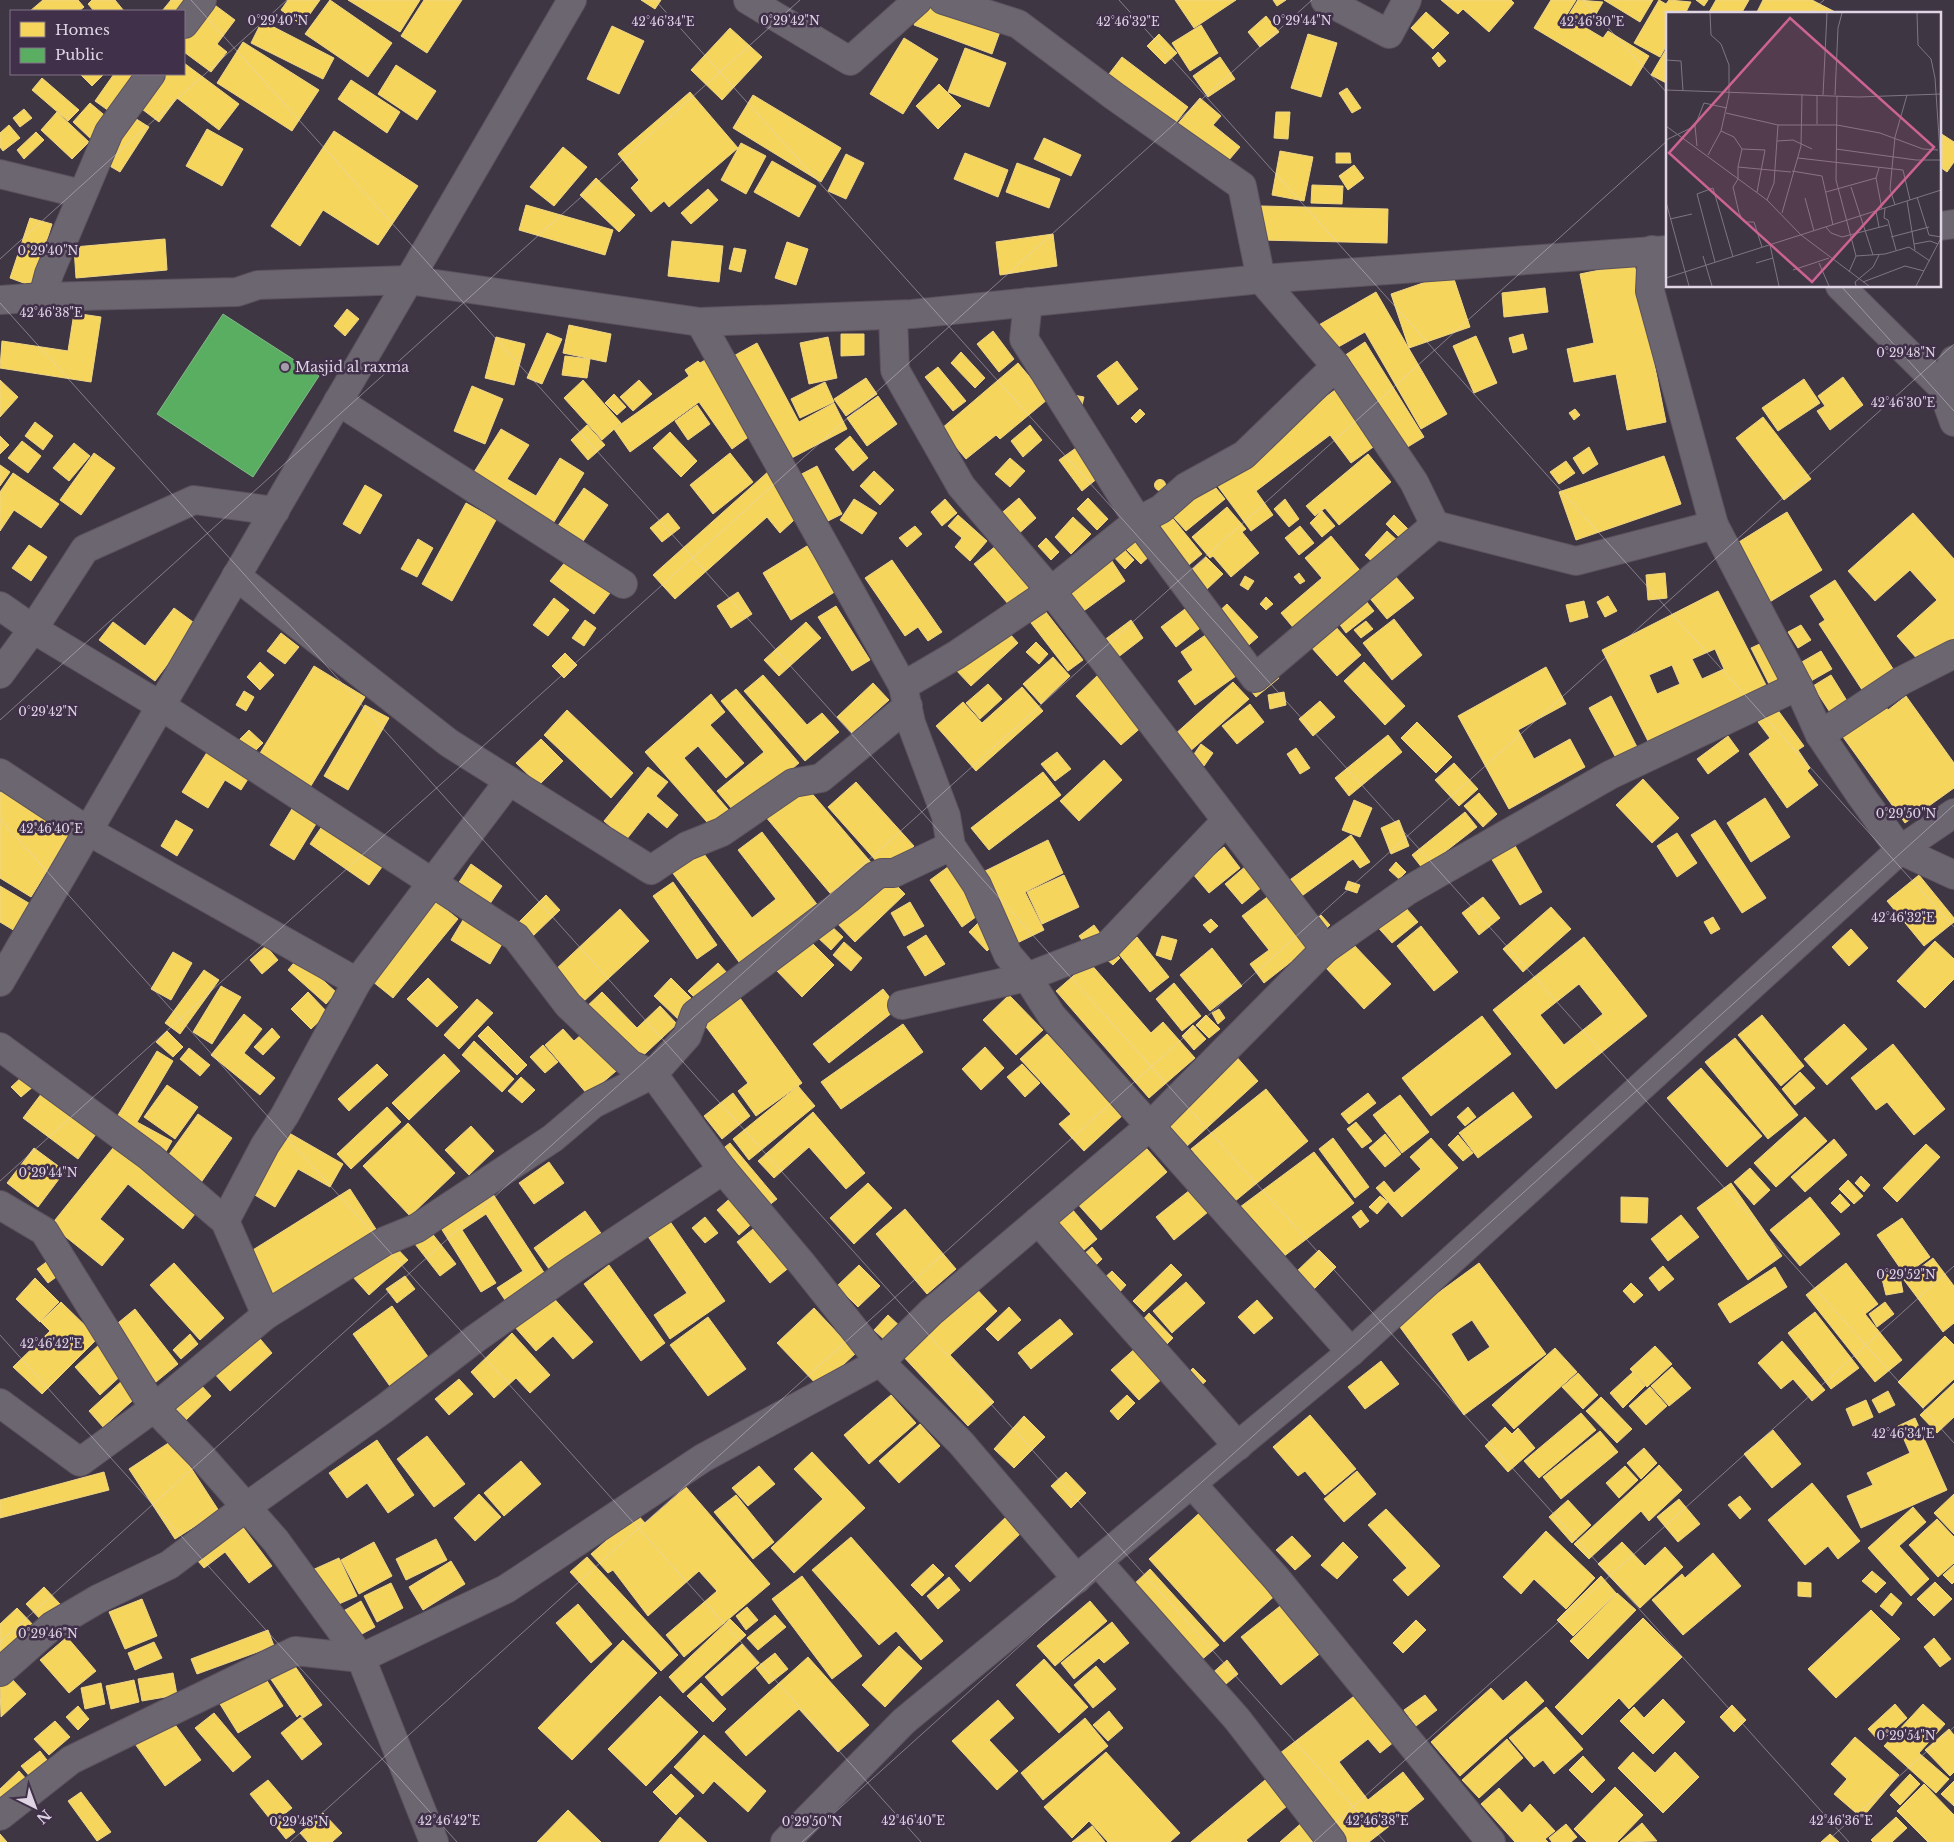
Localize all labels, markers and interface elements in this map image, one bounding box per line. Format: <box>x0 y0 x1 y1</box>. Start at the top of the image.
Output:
legend <box>10 10 185 75</box>
inset map <box>1666 12 1942 288</box>
text: 0°29'40"N <box>248 13 309 28</box>
text: 0°29'42"N <box>760 13 820 28</box>
text: 0°29'44"N <box>1272 13 1332 28</box>
text: 42°46'34"E <box>632 14 695 29</box>
text: 42°46'32"E <box>1096 14 1160 29</box>
text: 42°46'30"E <box>1560 14 1625 29</box>
text: Homes <box>55 20 110 39</box>
text: Public <box>55 45 103 64</box>
text: 0°29'40"N <box>18 243 79 258</box>
text: 42°46'38"E <box>19 305 83 320</box>
text: 0°29'48"N <box>1876 345 1936 360</box>
place label: Masjid al raxma <box>295 358 409 376</box>
marker: Masjid al raxma <box>279 361 291 373</box>
text: 42°46'30"E <box>1871 395 1936 410</box>
text: 0°29'42"N <box>18 704 78 719</box>
text: 0°29'50"N <box>1876 806 1937 821</box>
text: 42°46'40"E <box>19 821 83 836</box>
text: 42°46'32"E <box>1871 910 1935 925</box>
text: 0°29'44"N <box>18 1165 78 1180</box>
text: 0°29'52"N <box>1876 1267 1936 1282</box>
text: 42°46'42"E <box>20 1336 83 1351</box>
text: 42°46'34"E <box>1872 1426 1935 1441</box>
text: 0°29'46"N <box>18 1626 78 1641</box>
text: 0°29'54"N <box>1877 1728 1936 1743</box>
north arrow <box>10 1782 60 1832</box>
text: N <box>33 1806 55 1828</box>
text: 42°46'42"E <box>418 1813 481 1828</box>
text: 42°46'40"E <box>881 1813 945 1828</box>
text: 42°46'38"E <box>1345 1813 1409 1828</box>
text: 42°46'36"E <box>1809 1813 1873 1828</box>
text: 0°29'48"N <box>269 1814 329 1829</box>
text: 0°29'50"N <box>782 1814 843 1829</box>

